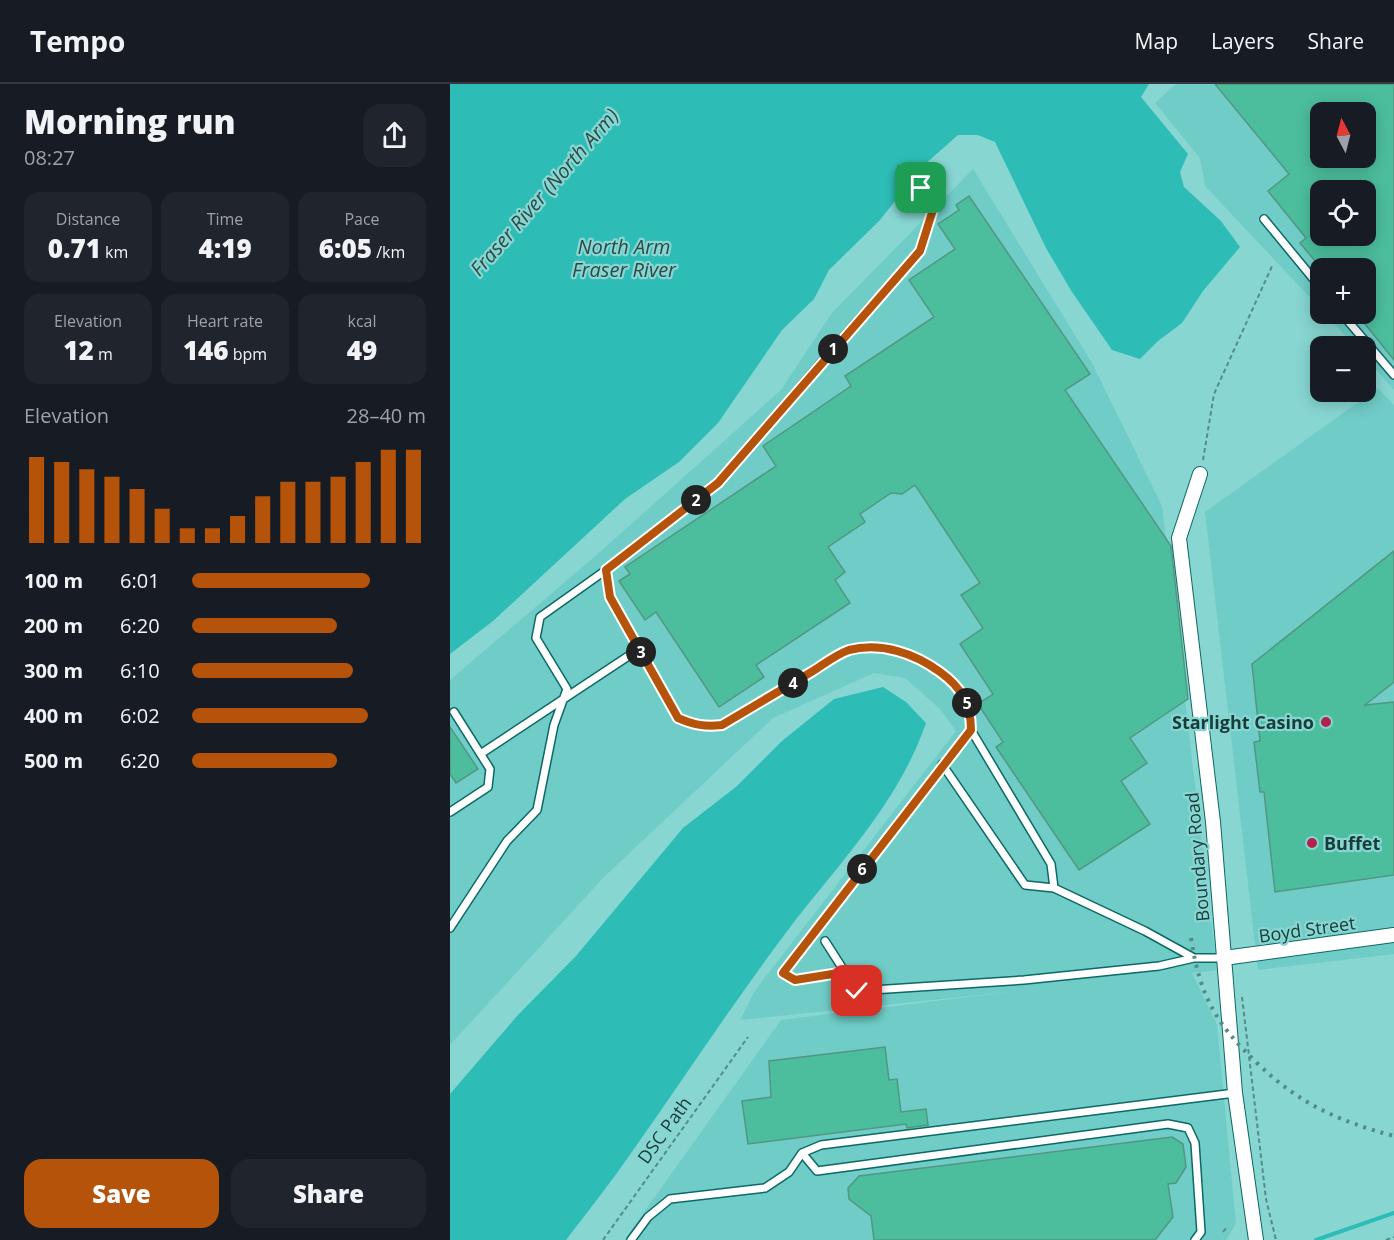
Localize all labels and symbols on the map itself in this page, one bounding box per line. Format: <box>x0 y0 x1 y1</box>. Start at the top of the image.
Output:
north arrow <box>1310 102 1376 168</box>
water label: Fraser River (North Arm) <box>464 103 624 281</box>
pin <box>895 162 946 213</box>
water label: North Arm Fraser River <box>572 233 677 283</box>
pin: 1 <box>818 334 848 364</box>
pin: 2 <box>681 485 711 515</box>
pin: 3 <box>626 637 656 667</box>
pin: 4 <box>778 668 808 698</box>
pin: 5 <box>952 688 982 718</box>
place label: Starlight Casino <box>1172 710 1314 734</box>
marker: Starlight Casino <box>1319 715 1333 729</box>
street label: Boundary Road <box>1179 791 1215 923</box>
place label: Buffet <box>1324 831 1380 855</box>
marker: Buffet <box>1305 836 1319 850</box>
pin: 6 <box>847 854 877 884</box>
street label: Boyd Street <box>1257 910 1357 948</box>
pin <box>831 965 882 1016</box>
street label: DSC Path <box>632 1092 696 1168</box>

